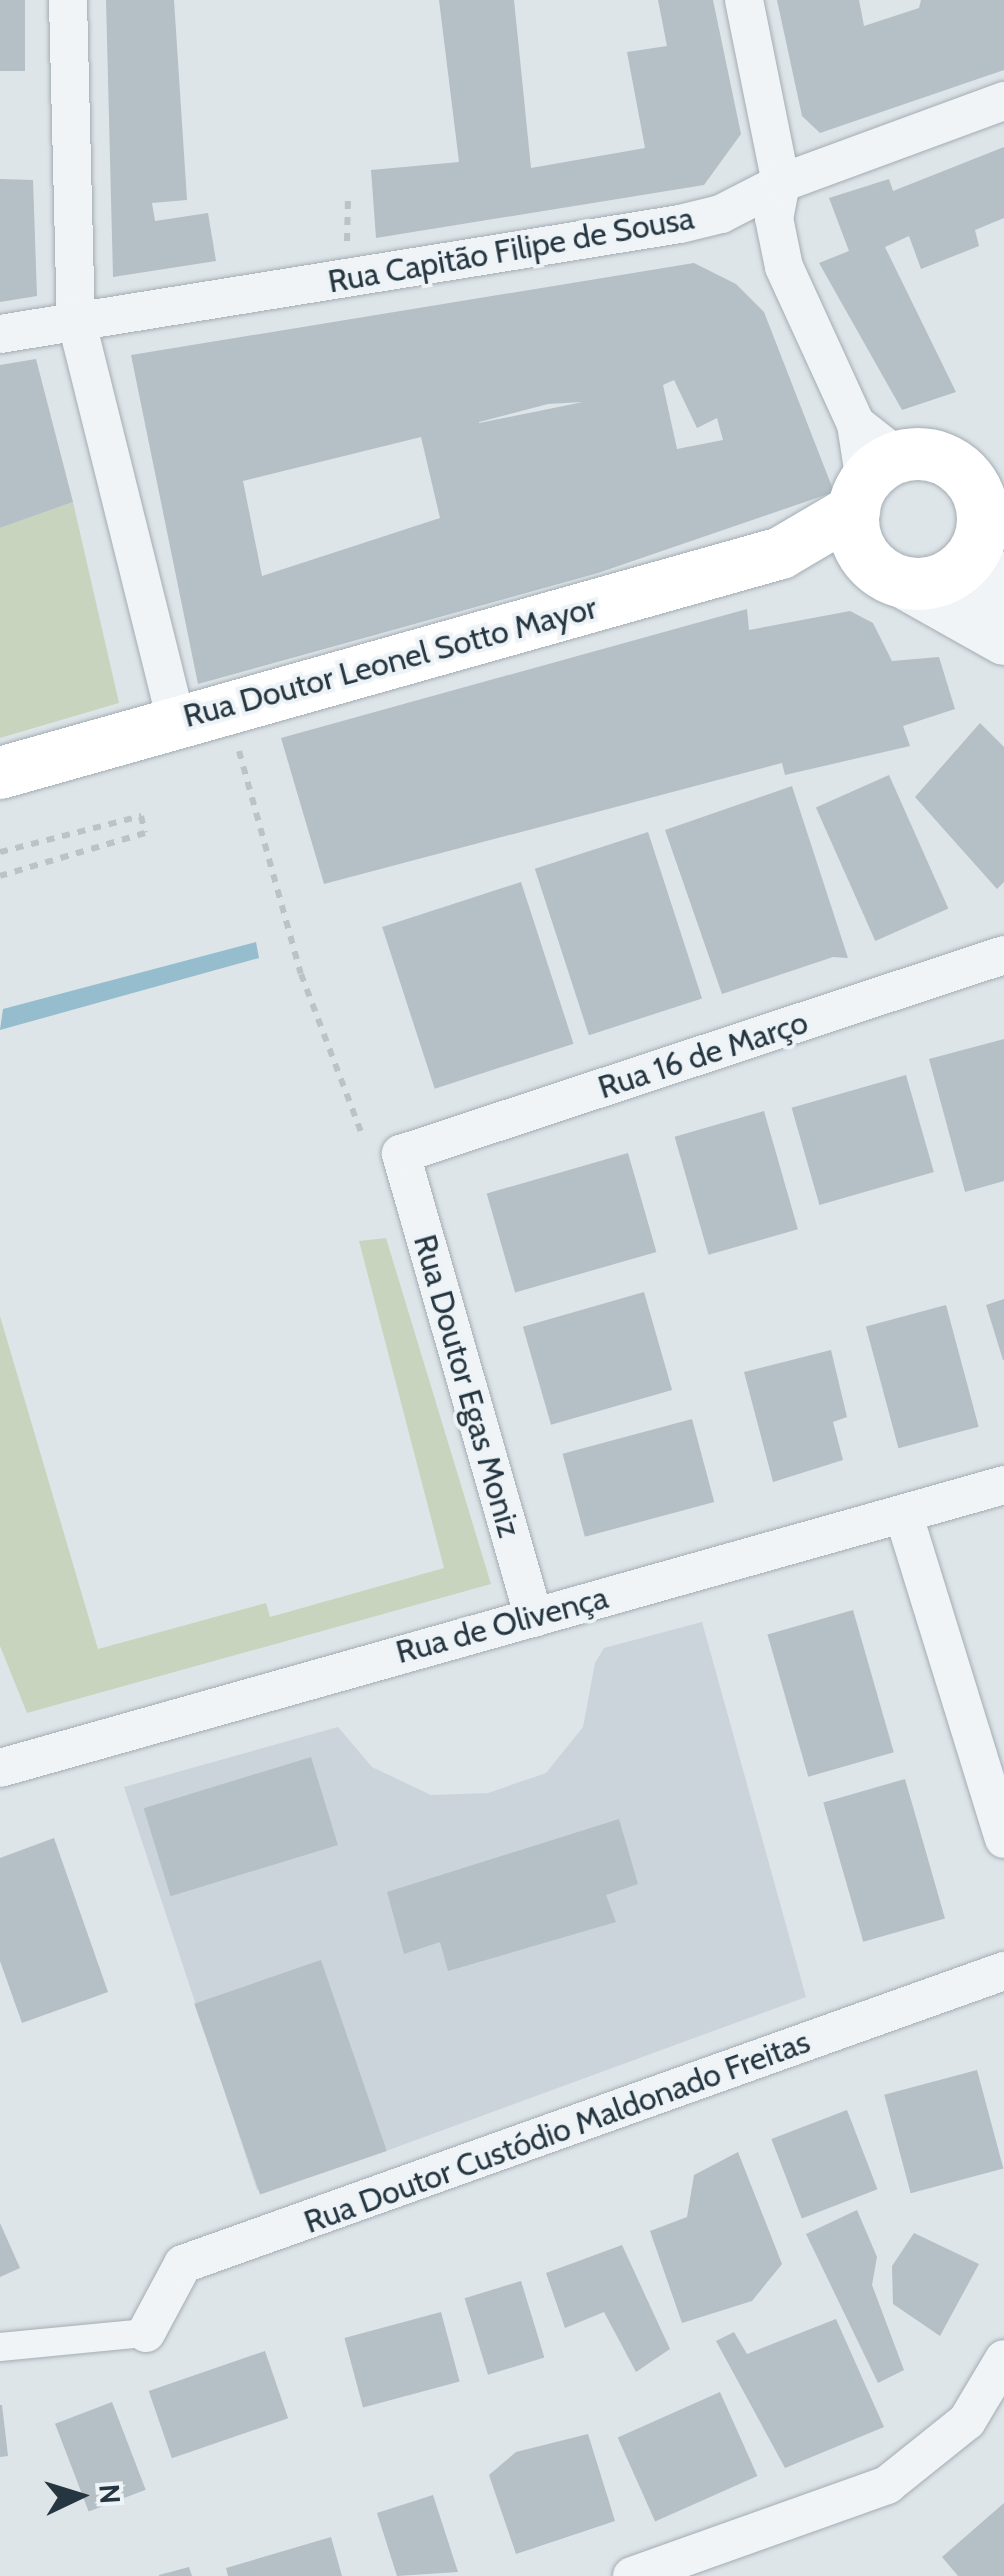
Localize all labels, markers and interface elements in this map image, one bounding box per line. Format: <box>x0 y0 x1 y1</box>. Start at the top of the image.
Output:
street label: Rua Capitão Filipe de Sousa <box>325 199 697 301</box>
street label: Rua Doutor Leonel Sotto Mayor <box>179 588 601 736</box>
street label: Rua 16 de Março <box>593 1003 813 1107</box>
street label: Rua Doutor Egas Moniz <box>405 1230 529 1542</box>
street label: Rua de Olivença <box>392 1578 612 1672</box>
street label: Rua Doutor Custódio Maldonado Freitas <box>299 2022 815 2242</box>
north arrow <box>30 2446 130 2546</box>
text: N <box>92 2483 128 2505</box>

